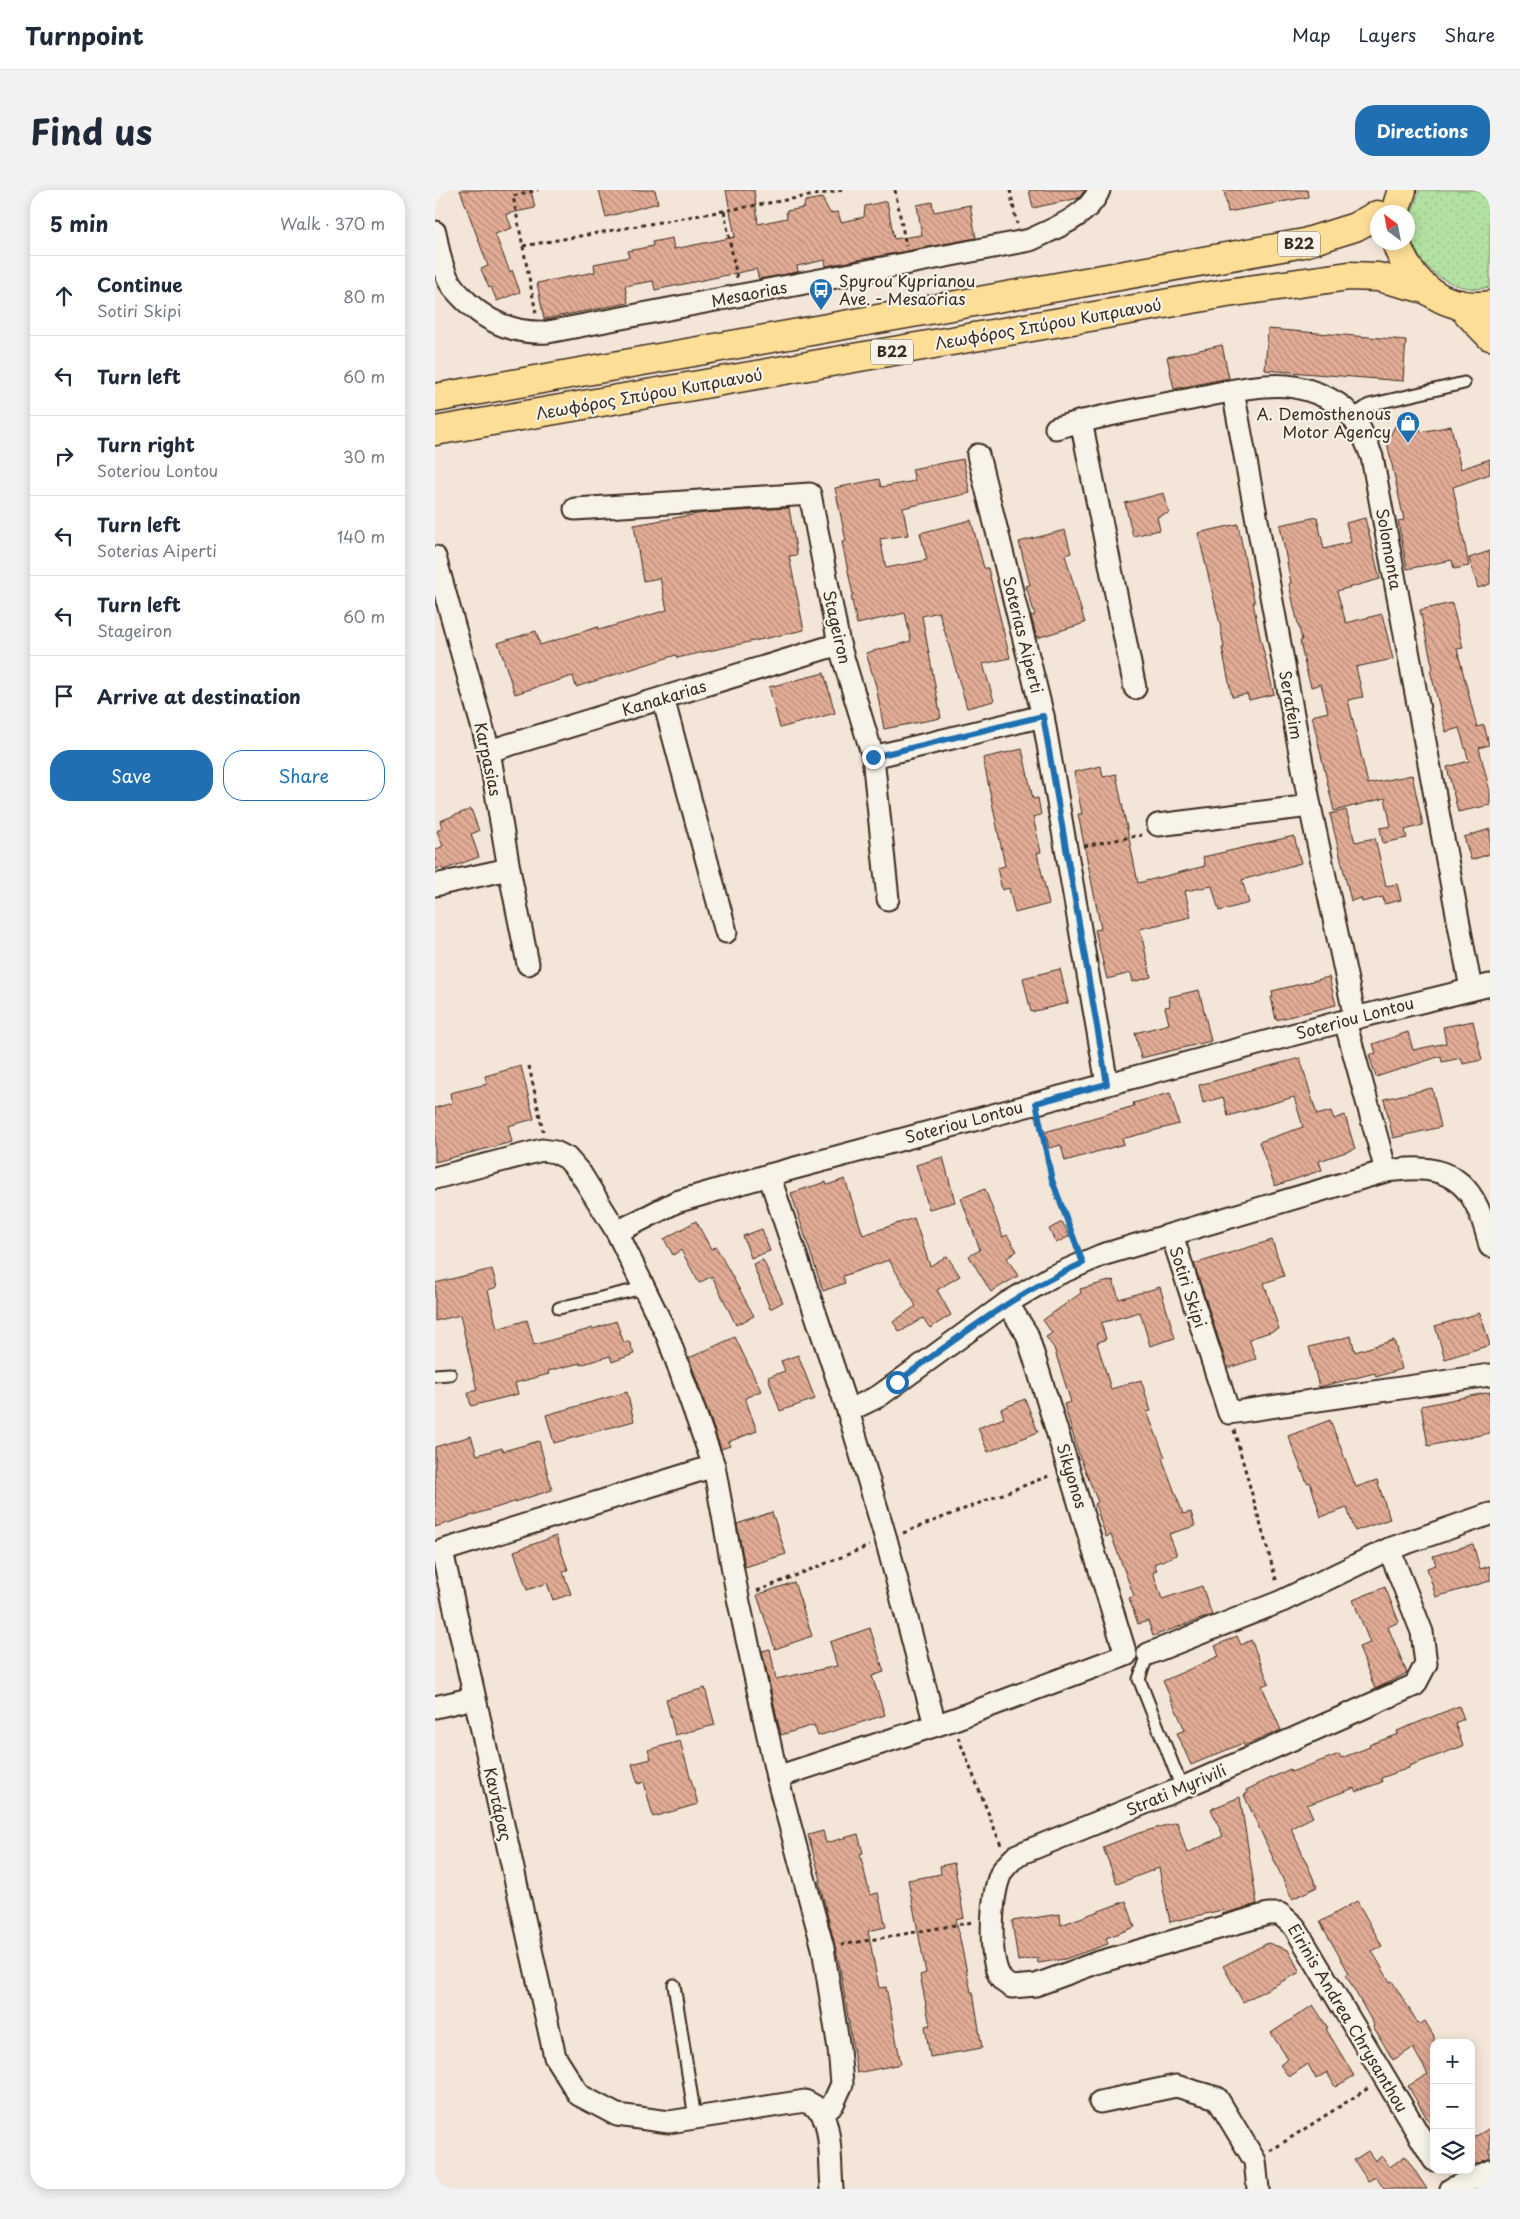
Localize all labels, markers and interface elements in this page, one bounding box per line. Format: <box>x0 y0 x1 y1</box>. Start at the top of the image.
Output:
text: Turnpoint <box>25 17 144 53</box>
text: Map <box>1292 21 1331 48</box>
text: Layers <box>1359 21 1416 48</box>
text: Share <box>1444 21 1495 48</box>
text: Find us <box>30 104 152 157</box>
button: Directions <box>1355 105 1490 156</box>
north arrow <box>1370 205 1415 250</box>
text: 5 min <box>50 207 108 239</box>
text: Walk · 370 m <box>280 211 385 235</box>
road number: B22 <box>1278 232 1320 256</box>
place label: Spyrou Kyprianou Ave. - Mesaorias <box>839 268 975 310</box>
text: Continue <box>97 270 183 298</box>
street label: Mesaorias <box>709 274 789 312</box>
bus stop icon: Spyrou Kyprianou Ave. - Mesaorias <box>808 277 834 311</box>
icon: ahead <box>50 282 78 310</box>
text: 80 m <box>343 284 385 308</box>
street label: Λεωφόρος Σπύρου Κυπριανού <box>933 291 1163 355</box>
text: Sotiri Skipi <box>97 298 181 322</box>
road number: B22 <box>871 340 913 364</box>
street label: Λεωφόρος Σπύρου Κυπριανού <box>534 361 764 425</box>
icon: left <box>50 362 78 390</box>
text: Turn left <box>97 362 181 390</box>
text: 60 m <box>343 364 385 388</box>
place label: A. Demosthenous Motor Agency <box>1257 401 1391 443</box>
shop icon: A. Demosthenous Motor Agency <box>1395 410 1421 444</box>
text: Turn right <box>97 430 195 458</box>
icon: right <box>50 442 78 470</box>
text: 30 m <box>343 444 385 468</box>
text: Soteriou Lontou <box>97 458 218 482</box>
street label: Solomonta <box>1371 506 1409 591</box>
text: Turn left <box>97 510 181 538</box>
icon: left <box>50 522 78 550</box>
text: 140 m <box>337 524 385 548</box>
text: Soterias Aiperti <box>97 538 217 562</box>
street label: Soterias Aiperti <box>998 574 1050 696</box>
street label: Stageiron <box>818 587 858 666</box>
text: Turn left <box>97 590 181 618</box>
icon: left <box>50 602 78 630</box>
text: 60 m <box>343 604 385 628</box>
text: Stageiron <box>97 618 172 642</box>
street label: Serafeim <box>1274 669 1310 741</box>
street label: Kanakarias <box>618 673 709 721</box>
icon: arrive <box>50 682 78 710</box>
text: Arrive at destination <box>97 682 301 710</box>
street label: Karpasias <box>469 720 509 798</box>
route end <box>862 746 885 769</box>
button: Save <box>50 750 213 801</box>
button: Share <box>223 750 385 801</box>
street label: Soteriou Lontou <box>1293 990 1416 1044</box>
street label: Soteriou Lontou <box>902 1094 1025 1148</box>
street label: Sotiri Skipi <box>1165 1243 1213 1330</box>
route start <box>886 1371 909 1394</box>
street label: Sikyonos <box>1052 1440 1094 1511</box>
street label: Strati Myrivili <box>1122 1757 1229 1821</box>
street label: Καντάρας <box>479 1764 519 1843</box>
street label: Eirinis Andrea Chrysanthou <box>1283 1919 1415 2116</box>
map controls <box>1430 2039 1475 2174</box>
button: + <box>1430 2039 1475 2084</box>
button: − <box>1430 2084 1475 2129</box>
button: layers <box>1430 2129 1475 2174</box>

